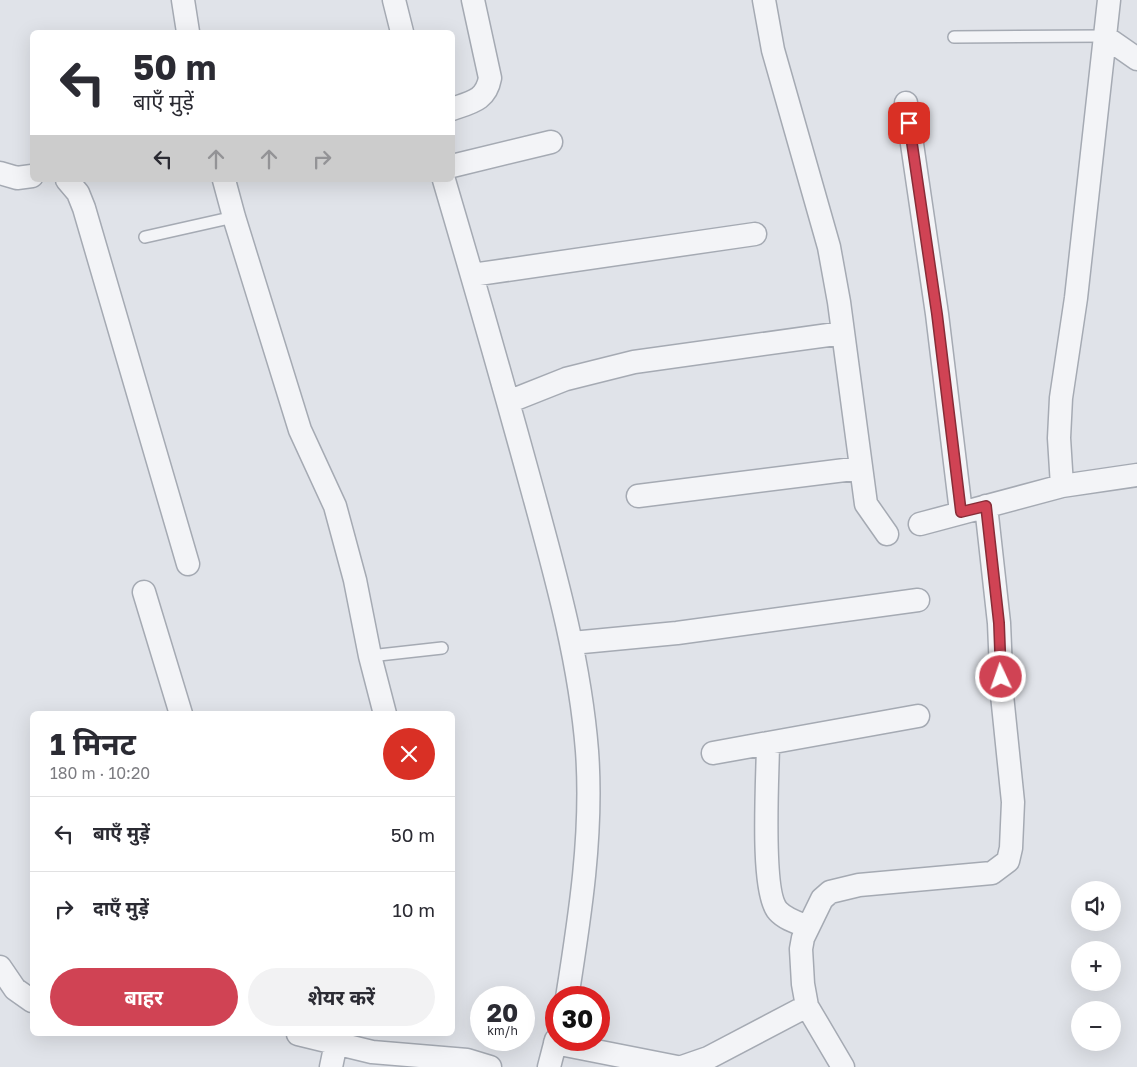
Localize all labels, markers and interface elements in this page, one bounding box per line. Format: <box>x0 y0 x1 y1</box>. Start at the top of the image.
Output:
text: 50 m <box>133 46 216 88</box>
icon: left <box>50 50 115 115</box>
text: बाएँ मुड़ें <box>133 88 194 115</box>
pin <box>888 102 930 144</box>
icon: arrive <box>895 109 923 137</box>
icon: left <box>149 145 177 173</box>
icon: ahead <box>202 145 230 173</box>
icon: ahead <box>255 145 283 173</box>
icon: right <box>308 145 336 173</box>
position arrow <box>974 650 1026 702</box>
text: 1 मिनट <box>50 726 136 762</box>
button: close <box>383 728 435 780</box>
text: 180 m · 10:20 <box>50 763 150 783</box>
icon: left <box>50 820 78 848</box>
text: बाएँ मुड़ें <box>93 821 150 844</box>
text: 50 m <box>391 823 435 846</box>
map controls <box>1071 881 1121 1051</box>
button: sound <box>1071 881 1121 931</box>
icon: right <box>50 895 78 923</box>
text: दाएँ मुड़ें <box>93 896 149 919</box>
text: 10 m <box>392 898 435 921</box>
button: + <box>1071 941 1121 991</box>
button: बाहर <box>50 968 238 1026</box>
button: शेयर करें <box>248 968 435 1026</box>
speed limit sign: 30 <box>545 986 610 1051</box>
text: 20 <box>487 997 518 1028</box>
button: − <box>1071 1001 1121 1051</box>
text: km/h <box>487 1023 518 1038</box>

